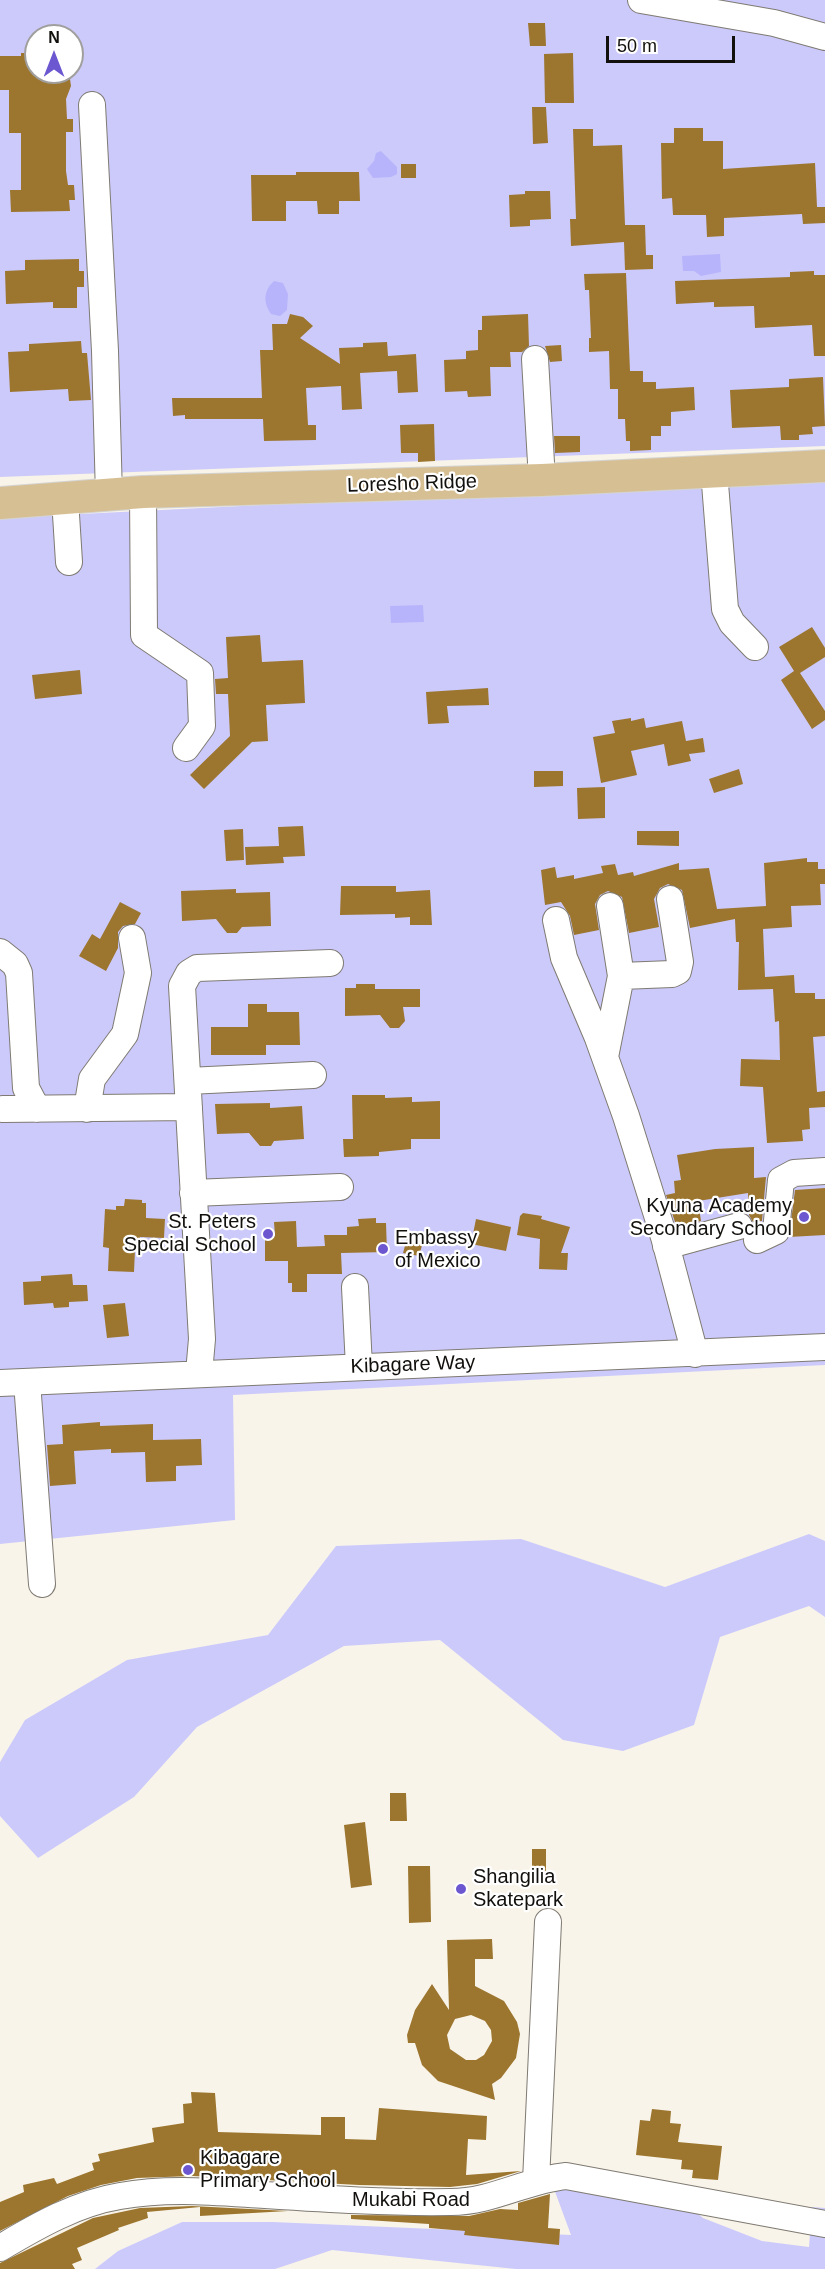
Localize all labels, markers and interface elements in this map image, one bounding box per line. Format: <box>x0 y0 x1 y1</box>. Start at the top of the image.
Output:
north arrow <box>24 24 84 84</box>
scale bar <box>609 24 738 62</box>
text: N <box>48 29 60 46</box>
text: 50 m <box>617 36 657 56</box>
street label: Loresho Ridge <box>347 470 477 498</box>
place label: Kyuna Academy Secondary School <box>630 1194 792 1241</box>
place label: St. Peters Special School <box>124 1210 256 1257</box>
marker: Kyuna Academy Secondary School <box>797 1210 811 1224</box>
place label: Embassy of Mexico <box>395 1226 481 1273</box>
marker: St. Peters Special School <box>261 1227 275 1241</box>
marker: Embassy of Mexico <box>376 1242 390 1256</box>
street label: Kibagare Way <box>350 1351 476 1379</box>
place label: Shangilia Skatepark <box>473 1865 563 1912</box>
marker: Shangilia Skatepark <box>454 1882 468 1896</box>
place label: Kibagare Primary School <box>200 2146 336 2193</box>
marker: Kibagare Primary School <box>181 2163 195 2177</box>
street label: Mukabi Road <box>352 2188 470 2212</box>

